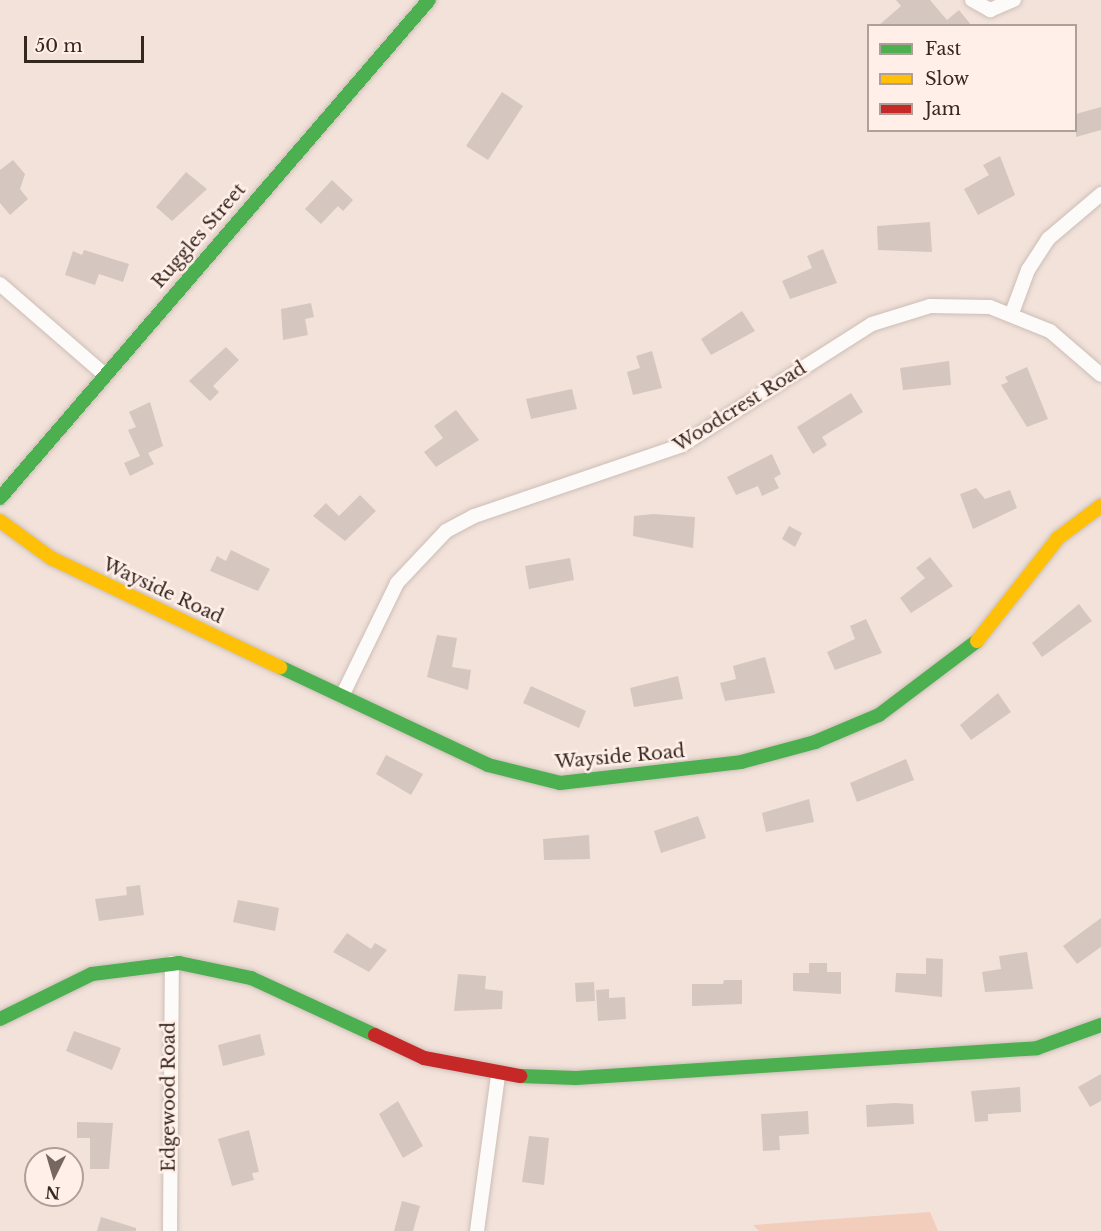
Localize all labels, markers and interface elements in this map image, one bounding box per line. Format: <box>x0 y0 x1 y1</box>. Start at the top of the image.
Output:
scale bar <box>27 24 147 62</box>
legend <box>867 24 1077 132</box>
text: 50 m <box>35 35 83 57</box>
text: Fast <box>925 38 961 60</box>
text: Slow <box>925 68 969 90</box>
text: Jam <box>925 98 961 120</box>
street label: Ruggles Street <box>148 179 250 293</box>
street label: Woodcrest Road <box>670 358 810 456</box>
street label: Wayside Road <box>99 554 227 628</box>
street label: Wayside Road <box>554 741 686 773</box>
street label: Edgewood Road <box>158 1022 180 1172</box>
north arrow <box>24 1147 84 1207</box>
text: N <box>44 1182 61 1204</box>

